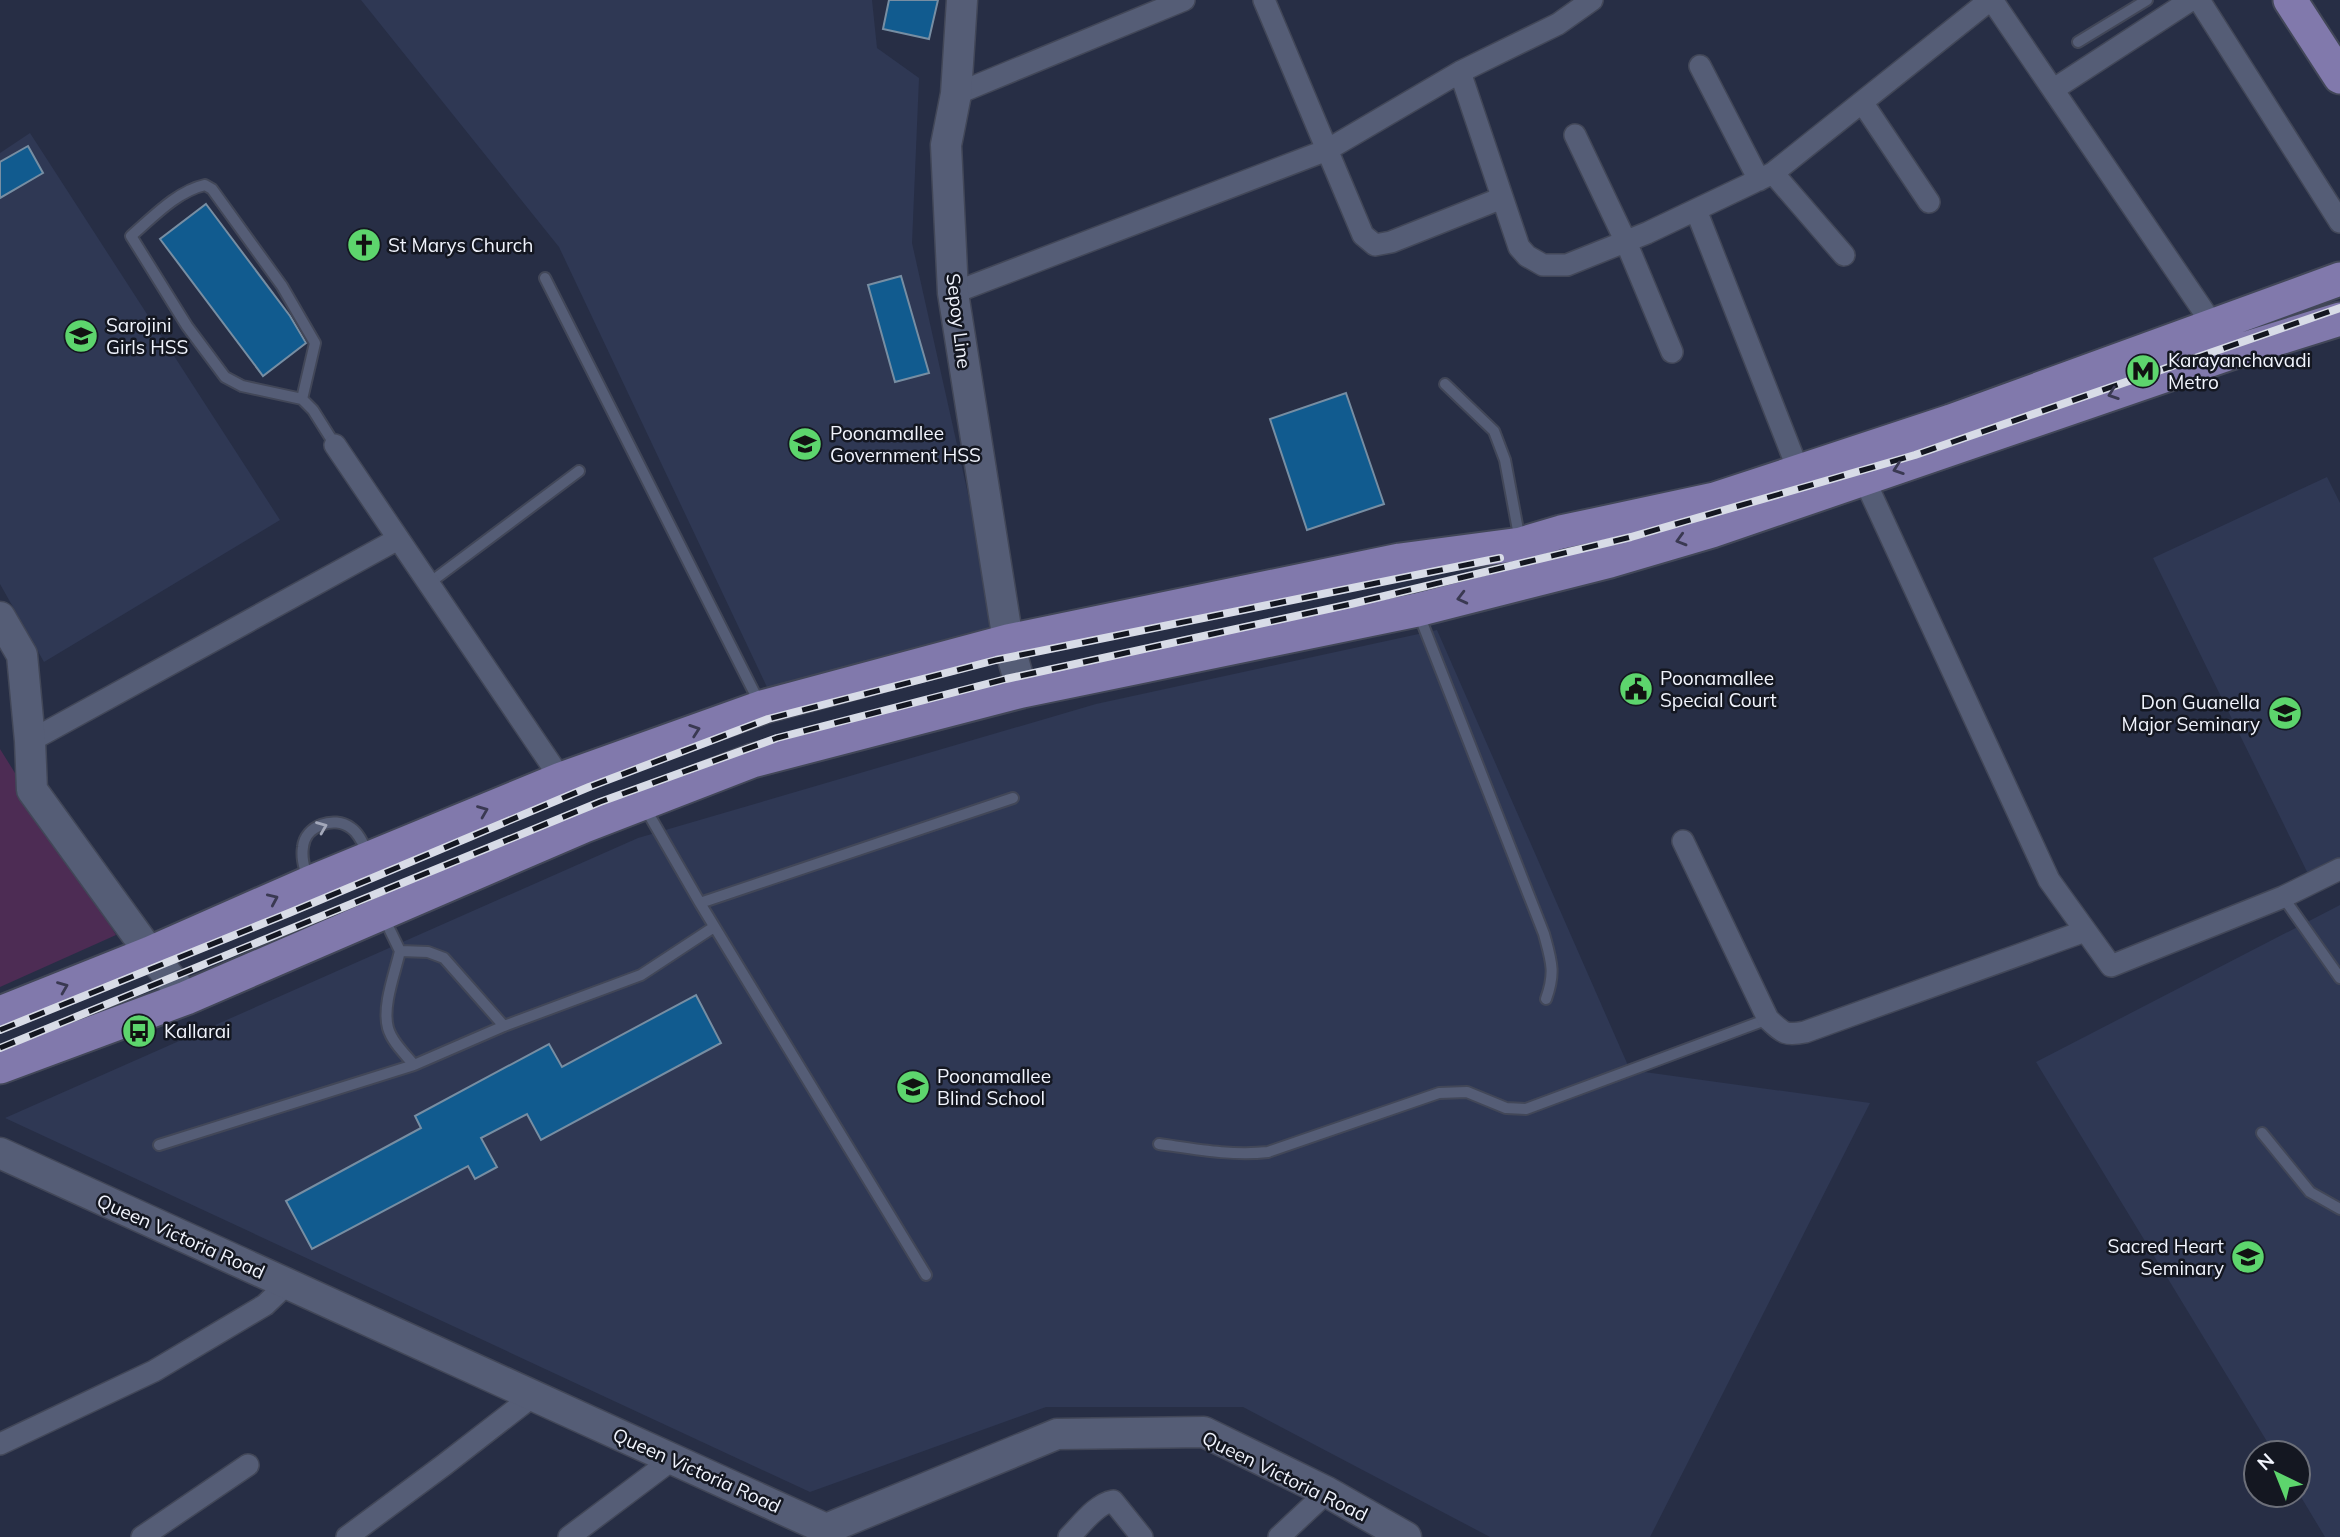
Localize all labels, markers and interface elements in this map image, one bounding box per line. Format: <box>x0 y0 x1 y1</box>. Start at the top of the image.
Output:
church icon: St Marys Church <box>345 226 383 264</box>
place label: St Marys Church <box>388 233 533 257</box>
street label: Sepoy Line <box>941 272 977 370</box>
place label: Sarojini Girls HSS <box>106 313 188 359</box>
school or university icon: Sarojini Girls HSS <box>62 317 100 355</box>
place label: Karayanchavadi Metro <box>2168 348 2311 394</box>
metro station icon: Karayanchavadi Metro <box>2124 352 2162 390</box>
one-way arrow <box>2107 386 2119 400</box>
place label: Poonamallee Government HSS <box>830 421 981 467</box>
school or university icon: Poonamallee Government HSS <box>786 425 824 463</box>
one-way arrow <box>1892 461 1904 475</box>
one-way arrow <box>1676 531 1688 546</box>
one-way arrow <box>1456 590 1468 604</box>
place label: Poonamallee Special Court <box>1660 666 1777 712</box>
public building icon: Poonamallee Special Court <box>1617 670 1655 708</box>
place label: Don Guanella Major Seminary <box>2122 690 2260 736</box>
school or university icon: Don Guanella Major Seminary <box>2266 694 2304 732</box>
one-way arrow <box>689 724 701 738</box>
one-way arrow <box>476 806 488 820</box>
one-way arrow <box>315 821 327 835</box>
one-way arrow <box>266 893 278 907</box>
one-way arrow <box>57 982 69 996</box>
bus stop icon: Kallarai <box>120 1012 158 1050</box>
place label: Kallarai <box>164 1019 231 1043</box>
place label: Poonamallee Blind School <box>937 1064 1051 1110</box>
school or university icon: Poonamallee Blind School <box>894 1068 932 1106</box>
street label: Queen Victoria Road <box>93 1188 269 1284</box>
place label: Sacred Heart Seminary <box>2108 1234 2224 1280</box>
school or university icon: Sacred Heart Seminary <box>2229 1238 2267 1276</box>
street label: Queen Victoria Road <box>609 1422 785 1518</box>
street label: Queen Victoria Road <box>1198 1425 1372 1527</box>
north arrow <box>2242 1439 2312 1509</box>
text: N <box>2252 1448 2279 1475</box>

